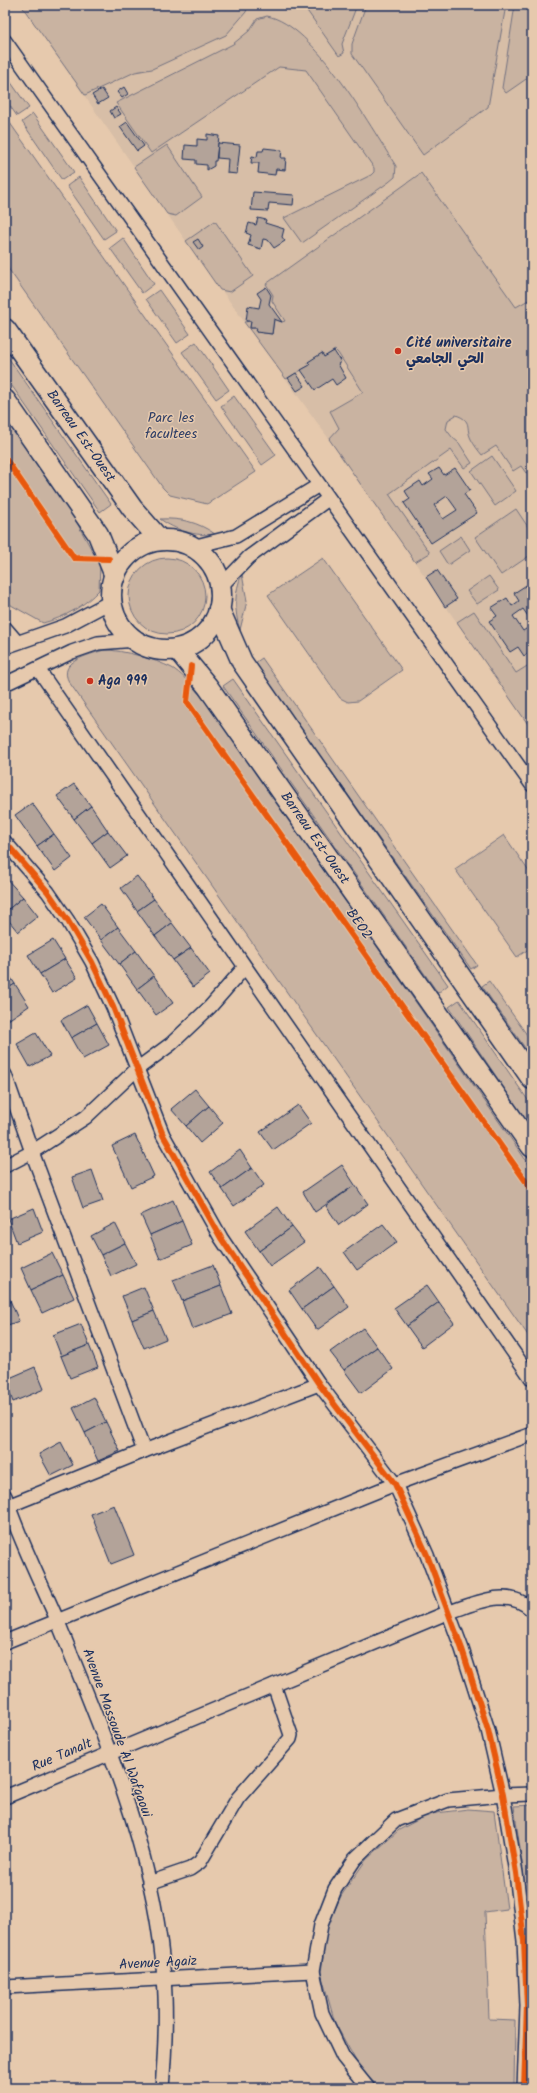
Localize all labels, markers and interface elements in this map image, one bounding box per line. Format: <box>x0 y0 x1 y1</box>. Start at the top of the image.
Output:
place label: Cité universitaire الحي الجامعي <box>406 332 512 371</box>
marker: Cité universitaire الحي الجامعي <box>393 346 403 356</box>
street label: Barreau Est-Ouest <box>41 385 122 487</box>
park label: Parc les facultees <box>145 407 197 445</box>
place label: Aga 999 <box>98 670 147 692</box>
marker: Aga 999 <box>85 676 95 686</box>
street label: Barreau Est-Ouest <box>275 787 356 889</box>
street label: BEO2 <box>340 904 378 944</box>
street label: Avenue Massoude Al Wafqaoui <box>76 1645 158 1821</box>
street label: Rue Tanalt <box>28 1732 96 1778</box>
street label: Avenue Agaiz <box>118 1950 198 1976</box>

